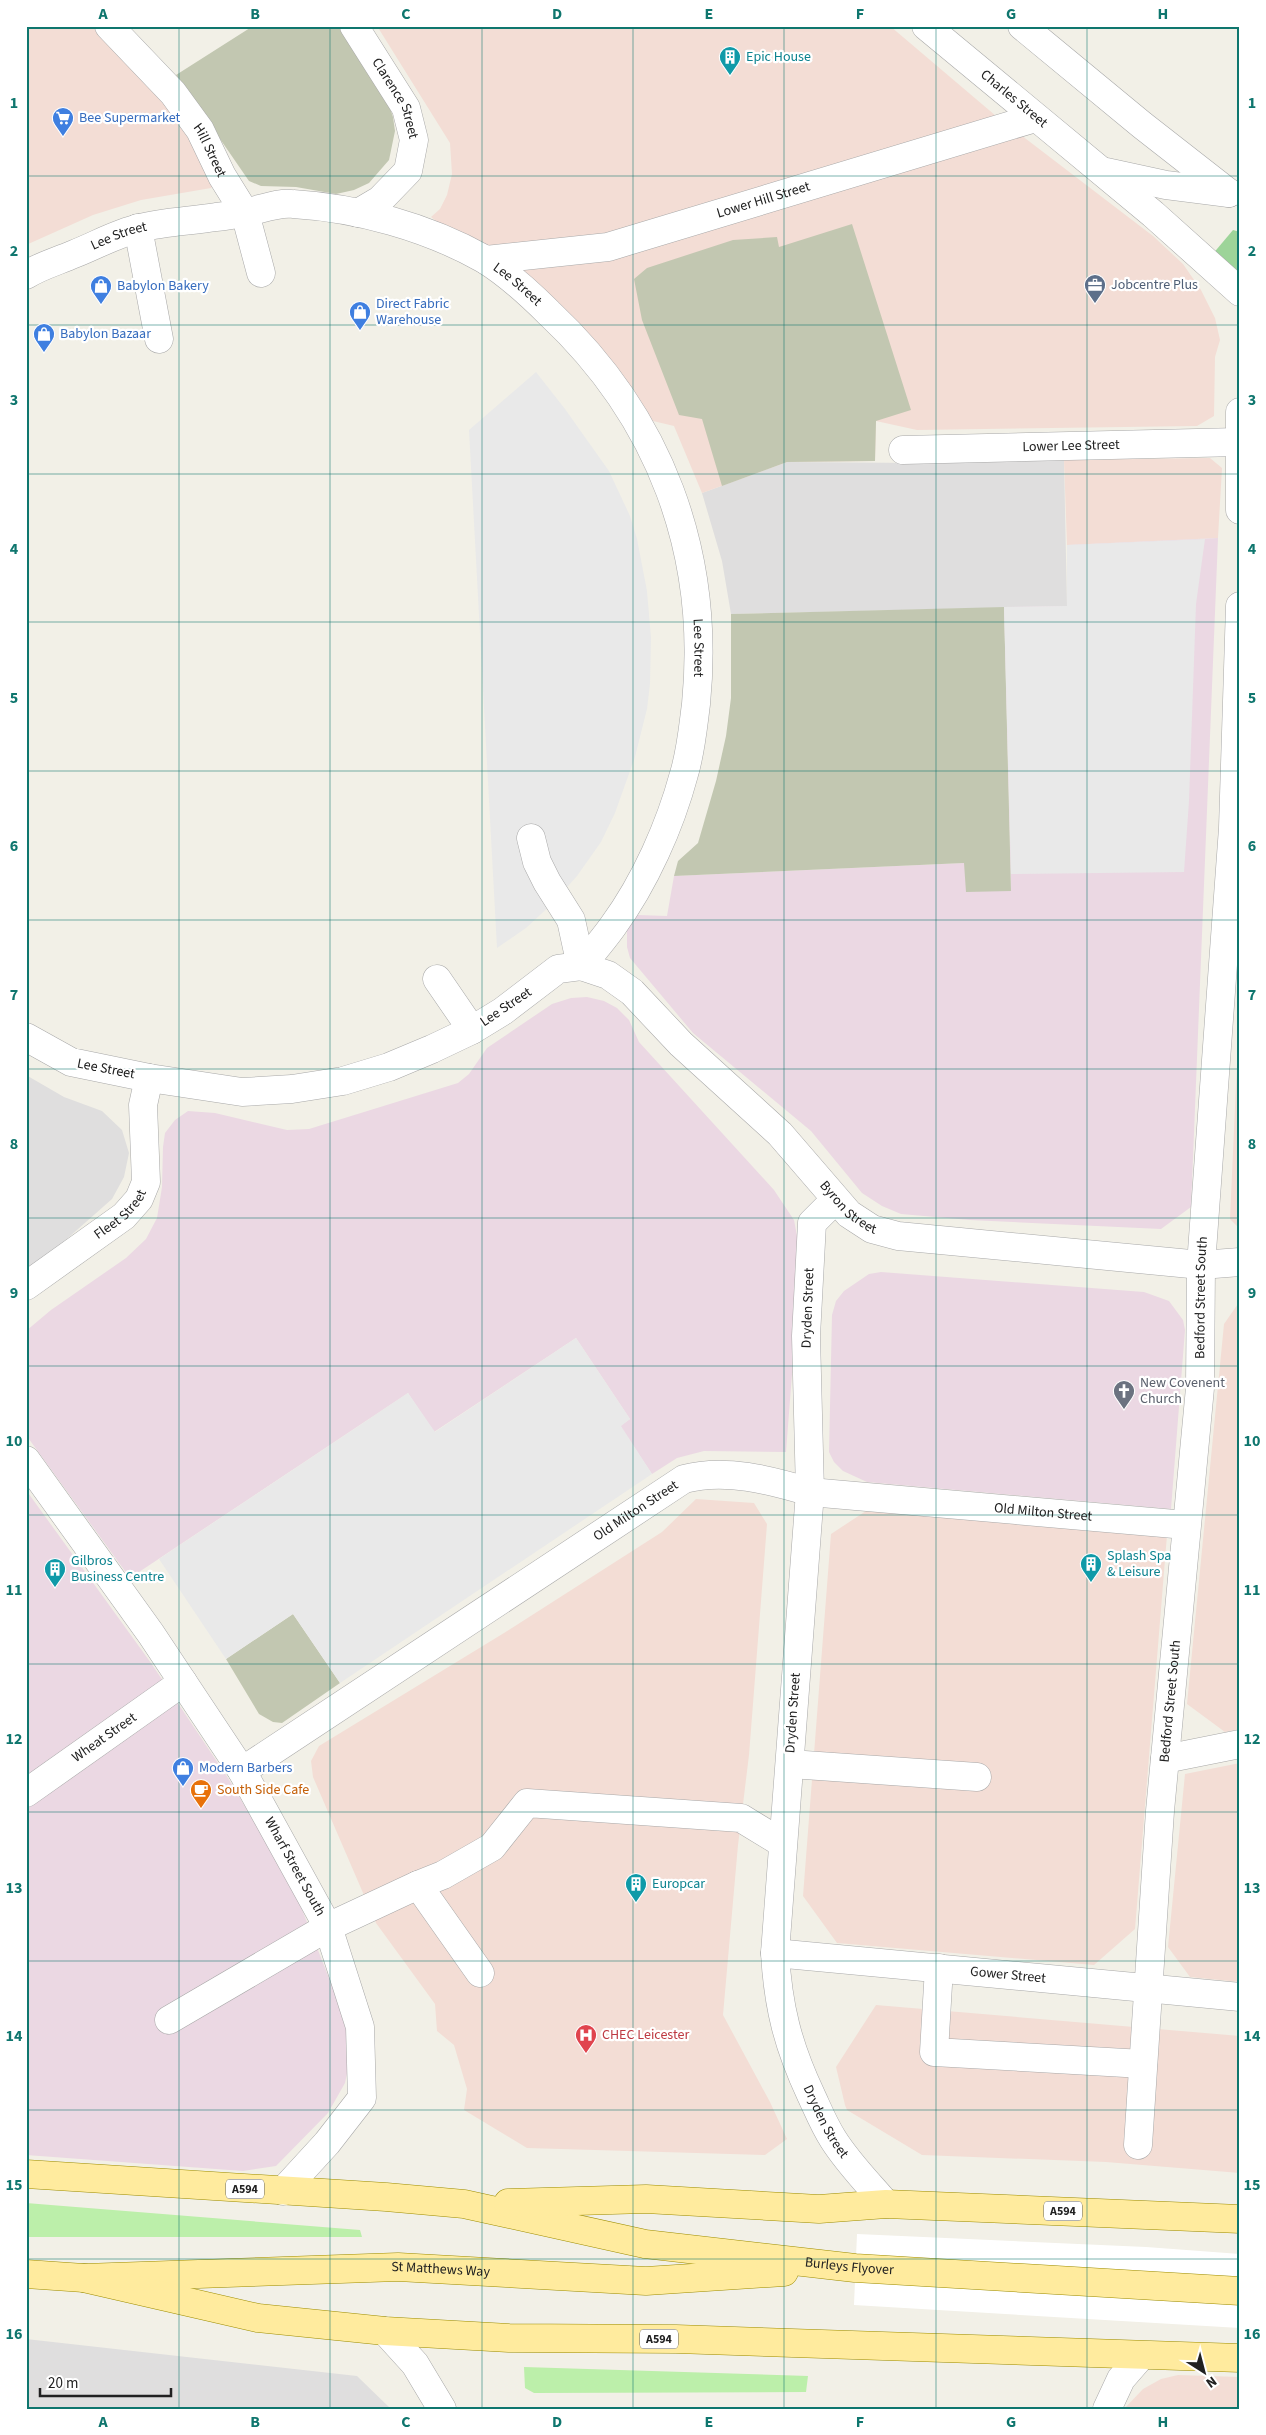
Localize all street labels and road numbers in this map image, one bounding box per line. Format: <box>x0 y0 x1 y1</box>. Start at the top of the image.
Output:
street label: Clarence Street <box>367 54 423 141</box>
street label: Charles Street <box>976 65 1052 133</box>
street label: Hill Street <box>188 119 231 181</box>
street label: Lower Hill Street <box>714 176 813 224</box>
street label: Lee Street <box>88 217 149 256</box>
street label: Lee Street <box>489 258 547 311</box>
street label: Lower Lee Street <box>1022 435 1120 457</box>
street label: Lee Street <box>687 618 709 678</box>
street label: Lee Street <box>476 982 536 1032</box>
street label: Lee Street <box>75 1054 137 1084</box>
street label: Byron Street <box>815 1176 879 1240</box>
street label: Fleet Street <box>90 1186 152 1244</box>
street label: Bedford Street South <box>1190 1236 1213 1359</box>
street label: Dryden Street <box>797 1267 819 1349</box>
street label: Old Milton Street <box>589 1475 683 1546</box>
street label: Old Milton Street <box>993 1498 1093 1527</box>
street label: Bedford Street South <box>1155 1639 1186 1763</box>
street label: Dryden Street <box>780 1672 806 1754</box>
street label: Wheat Street <box>68 1708 141 1767</box>
street label: Wharf Street South <box>259 1814 330 1920</box>
street label: Gower Street <box>969 1962 1047 1989</box>
street label: Dryden Street <box>798 2082 853 2163</box>
road number: A594 <box>226 2180 264 2198</box>
road number: A594 <box>1044 2202 1082 2220</box>
street label: Burleys Flyover <box>804 2252 895 2280</box>
street label: St Matthews Way <box>391 2257 491 2282</box>
road number: A594 <box>640 2330 678 2348</box>

